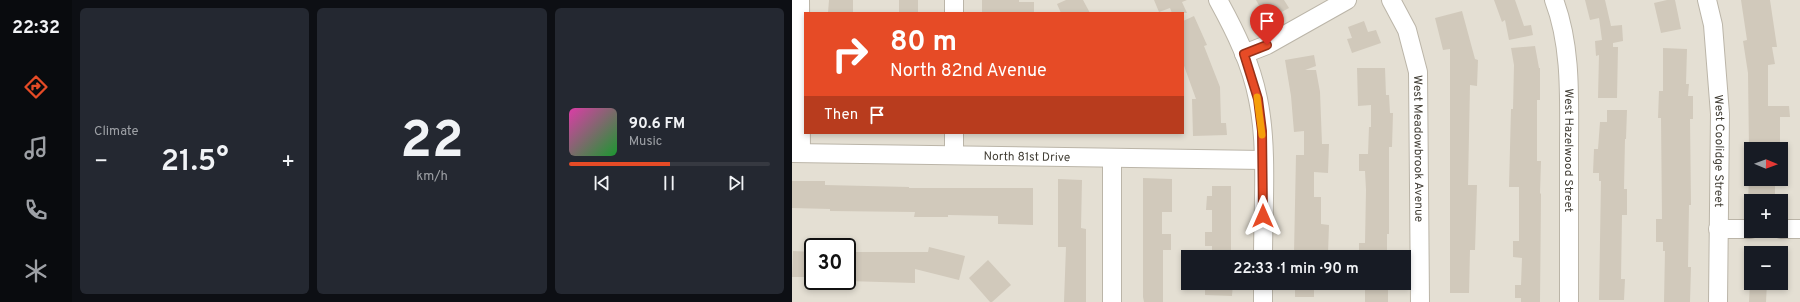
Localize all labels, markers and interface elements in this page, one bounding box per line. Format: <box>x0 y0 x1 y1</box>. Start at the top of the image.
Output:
pin <box>1250 4 1284 45</box>
icon: arrive <box>1256 10 1278 32</box>
text: 22:32 <box>12 17 60 40</box>
text: 80 m <box>890 25 957 61</box>
icon: right <box>824 28 876 80</box>
text: North 82nd Avenue <box>890 60 1047 83</box>
icon: directions <box>22 73 50 101</box>
street label: West Meadowbrook Avenue <box>1409 75 1426 222</box>
street label: West Hazelwood Street <box>1560 88 1576 212</box>
street label: West Coolidge Street <box>1710 94 1727 207</box>
icon: arrive <box>866 104 888 126</box>
text: Then <box>824 106 858 125</box>
text: 22 <box>400 110 464 176</box>
text: 90.6 FM <box>629 115 685 134</box>
text: Climate <box>94 124 139 140</box>
icon: music <box>22 134 50 162</box>
text: Music <box>629 134 662 150</box>
north arrow <box>1744 142 1788 186</box>
map controls <box>1744 142 1788 290</box>
text: 21.5° <box>161 144 229 181</box>
text: − <box>94 149 108 176</box>
text: + <box>281 149 295 176</box>
street label: North 81st Drive <box>983 149 1070 166</box>
text: km/h <box>416 169 448 185</box>
icon: previous <box>591 172 613 194</box>
icon: pause <box>658 172 680 194</box>
icon: next <box>725 172 747 194</box>
button: + <box>1744 194 1788 238</box>
position arrow <box>1242 195 1284 237</box>
icon: phone <box>22 196 50 224</box>
speed limit sign: 30 <box>804 238 856 290</box>
button: − <box>1744 246 1788 290</box>
icon: climate <box>22 257 50 285</box>
text: 22:33 · 1 min · 90 m <box>1233 260 1359 279</box>

